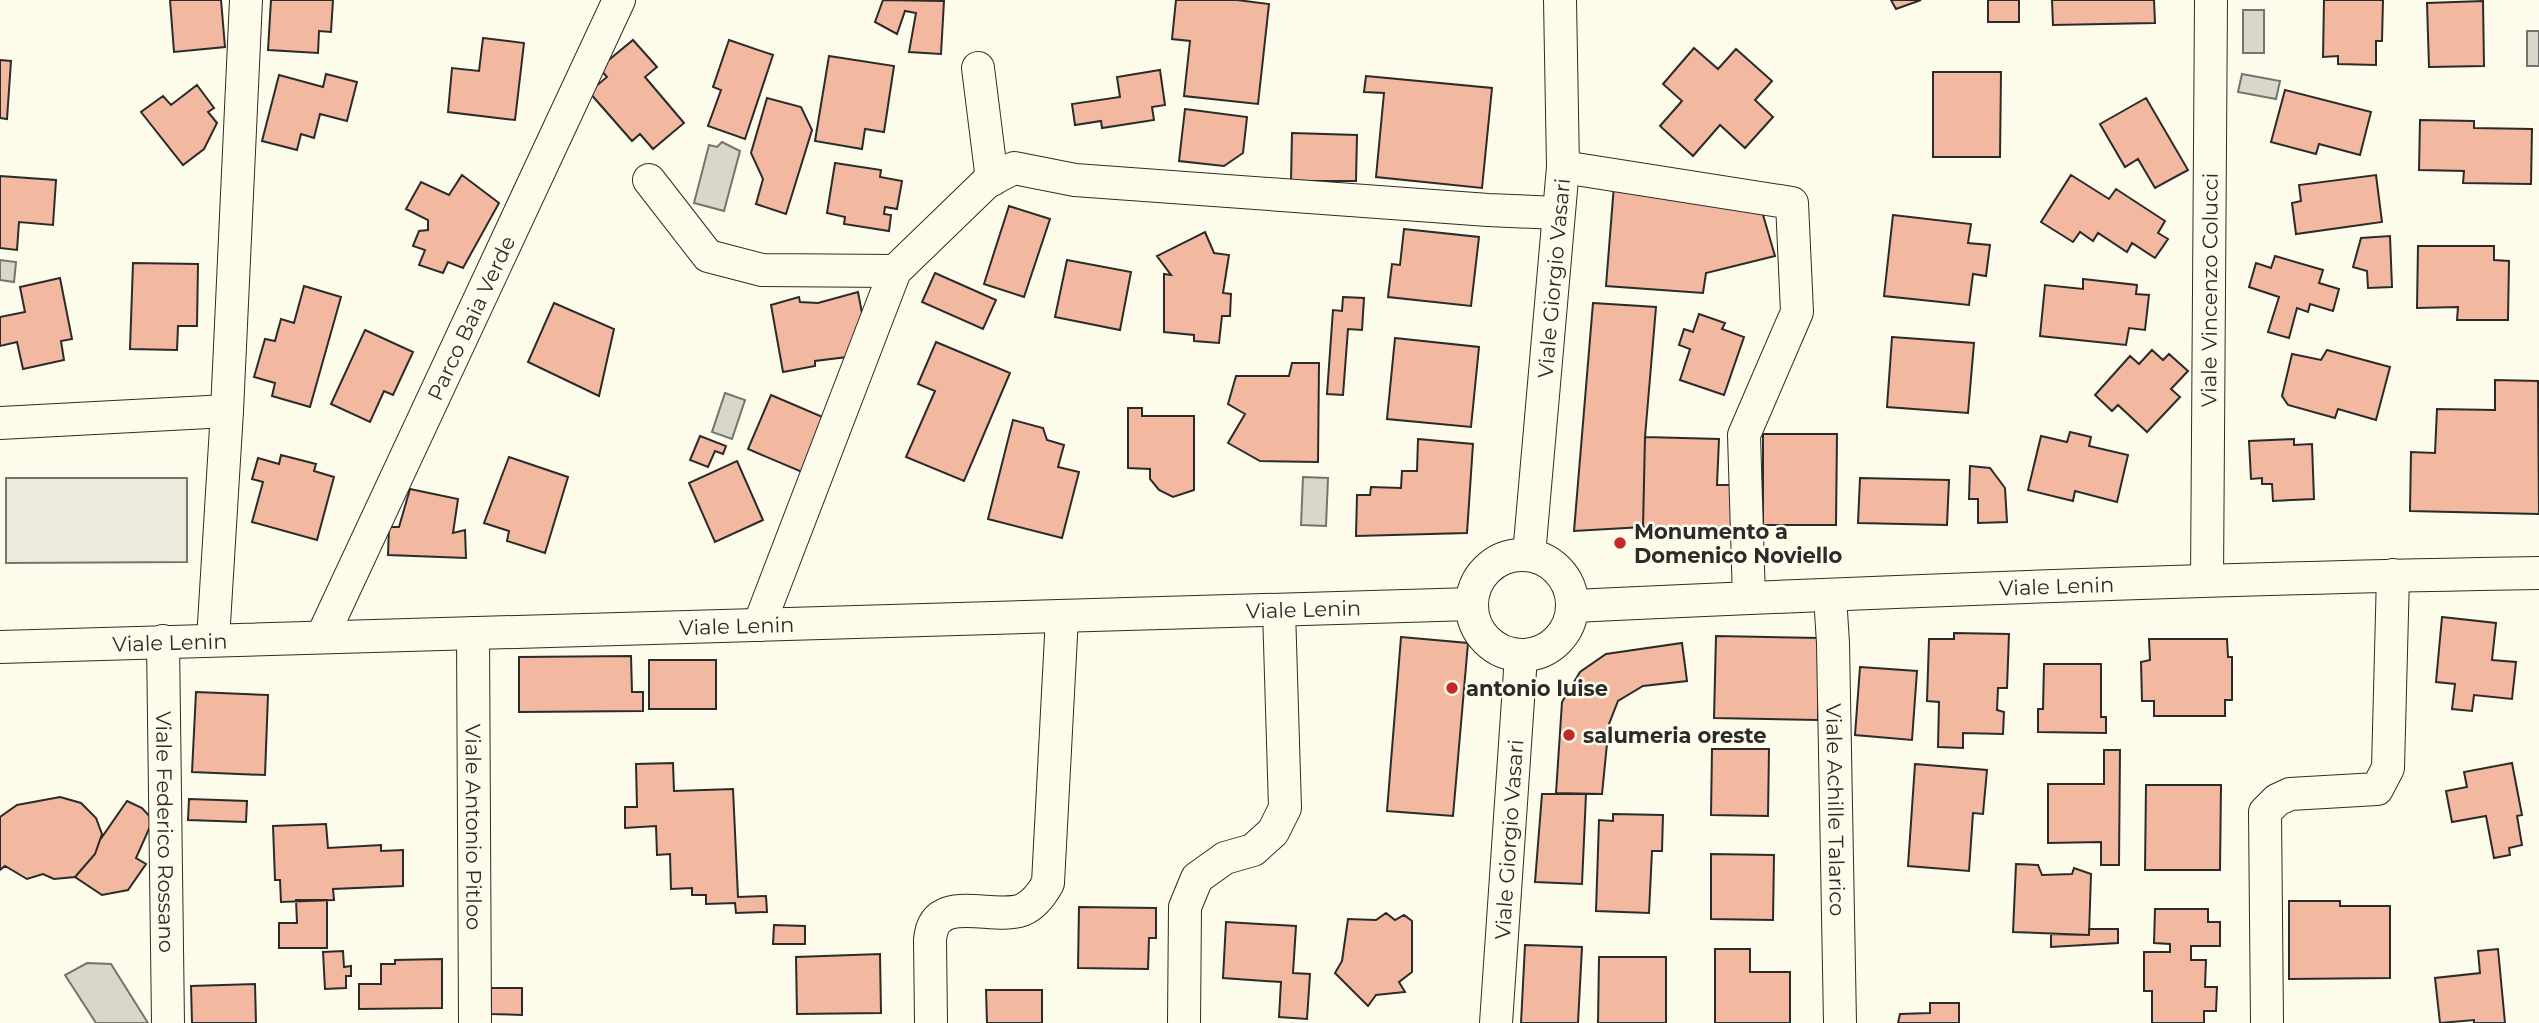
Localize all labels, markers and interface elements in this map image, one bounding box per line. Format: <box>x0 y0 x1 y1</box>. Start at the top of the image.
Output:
street label: Viale Vincenzo Colucci <box>2196 173 2222 407</box>
street label: Viale Giorgio Vasari <box>1532 177 1574 379</box>
street label: Parco Baia Verde <box>422 232 520 404</box>
place label: Monumento a Domenico Noviello <box>1634 519 1842 568</box>
marker: Monumento a Domenico Noviello <box>1612 535 1628 551</box>
street label: Viale Lenin <box>1999 571 2115 600</box>
street label: Viale Lenin <box>1246 595 1361 623</box>
street label: Viale Lenin <box>679 611 795 640</box>
street label: Viale Lenin <box>112 628 228 656</box>
place label: antonio luise <box>1466 676 1608 701</box>
marker: antonio luise <box>1444 680 1460 696</box>
street label: Viale Achille Talarico <box>1822 703 1851 917</box>
street label: Viale Federico Rossano <box>151 711 180 953</box>
place label: salumeria oreste <box>1583 723 1766 748</box>
street label: Viale Antonio Pitloo <box>461 724 487 930</box>
marker: salumeria oreste <box>1561 727 1577 743</box>
street label: Viale Giorgio Vasari <box>1489 738 1528 940</box>

